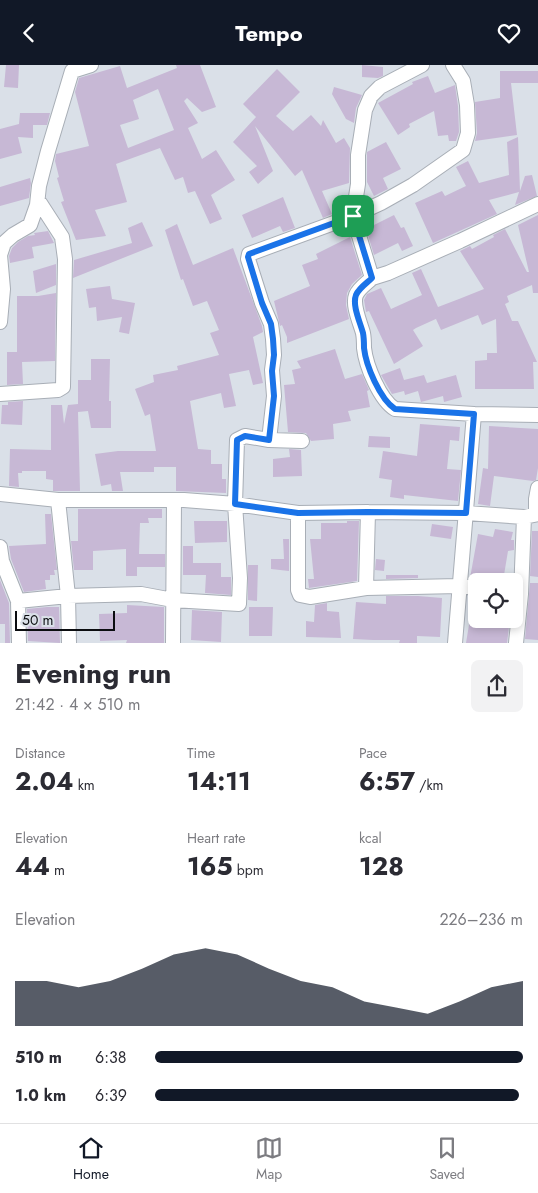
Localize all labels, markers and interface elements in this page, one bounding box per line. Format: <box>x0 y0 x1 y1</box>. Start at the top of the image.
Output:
text: Tempo <box>235 17 303 49</box>
icon: back <box>15 19 43 47</box>
icon: heart <box>495 19 523 47</box>
pin <box>332 195 374 237</box>
icon: arrive <box>339 202 367 230</box>
map controls <box>468 573 523 628</box>
button: locate <box>468 573 523 628</box>
scale bar <box>15 608 115 631</box>
text: 50 m <box>22 610 53 630</box>
text: Evening run <box>15 653 171 694</box>
button: share <box>471 660 523 712</box>
text: 21:42 · 4 × 510 m <box>15 693 141 716</box>
text: Distance <box>15 743 65 763</box>
text: Time <box>187 743 215 763</box>
text: Pace <box>359 743 387 763</box>
text: 2.04 <box>15 763 73 799</box>
text: 14:11 <box>187 763 251 799</box>
text: 6:57 <box>359 763 415 799</box>
text: km <box>73 775 95 795</box>
text: /km <box>415 775 443 795</box>
text: Elevation <box>15 828 68 848</box>
text: Heart rate <box>187 828 245 848</box>
text: kcal <box>359 828 382 848</box>
text: 44 <box>15 848 50 884</box>
text: 165 <box>187 848 233 884</box>
text: 128 <box>359 848 404 884</box>
text: m <box>50 860 65 880</box>
text: bpm <box>233 860 264 880</box>
text: Elevation <box>15 908 75 931</box>
text: 226–236 m <box>439 908 523 931</box>
text: 510 m <box>15 1046 62 1069</box>
text: 6:38 <box>95 1046 127 1069</box>
text: 1.0 km <box>15 1084 66 1107</box>
text: 6:39 <box>95 1084 127 1107</box>
tab: Home <box>73 1134 109 1184</box>
tab: Map <box>255 1134 283 1184</box>
tab: Saved <box>429 1134 465 1184</box>

